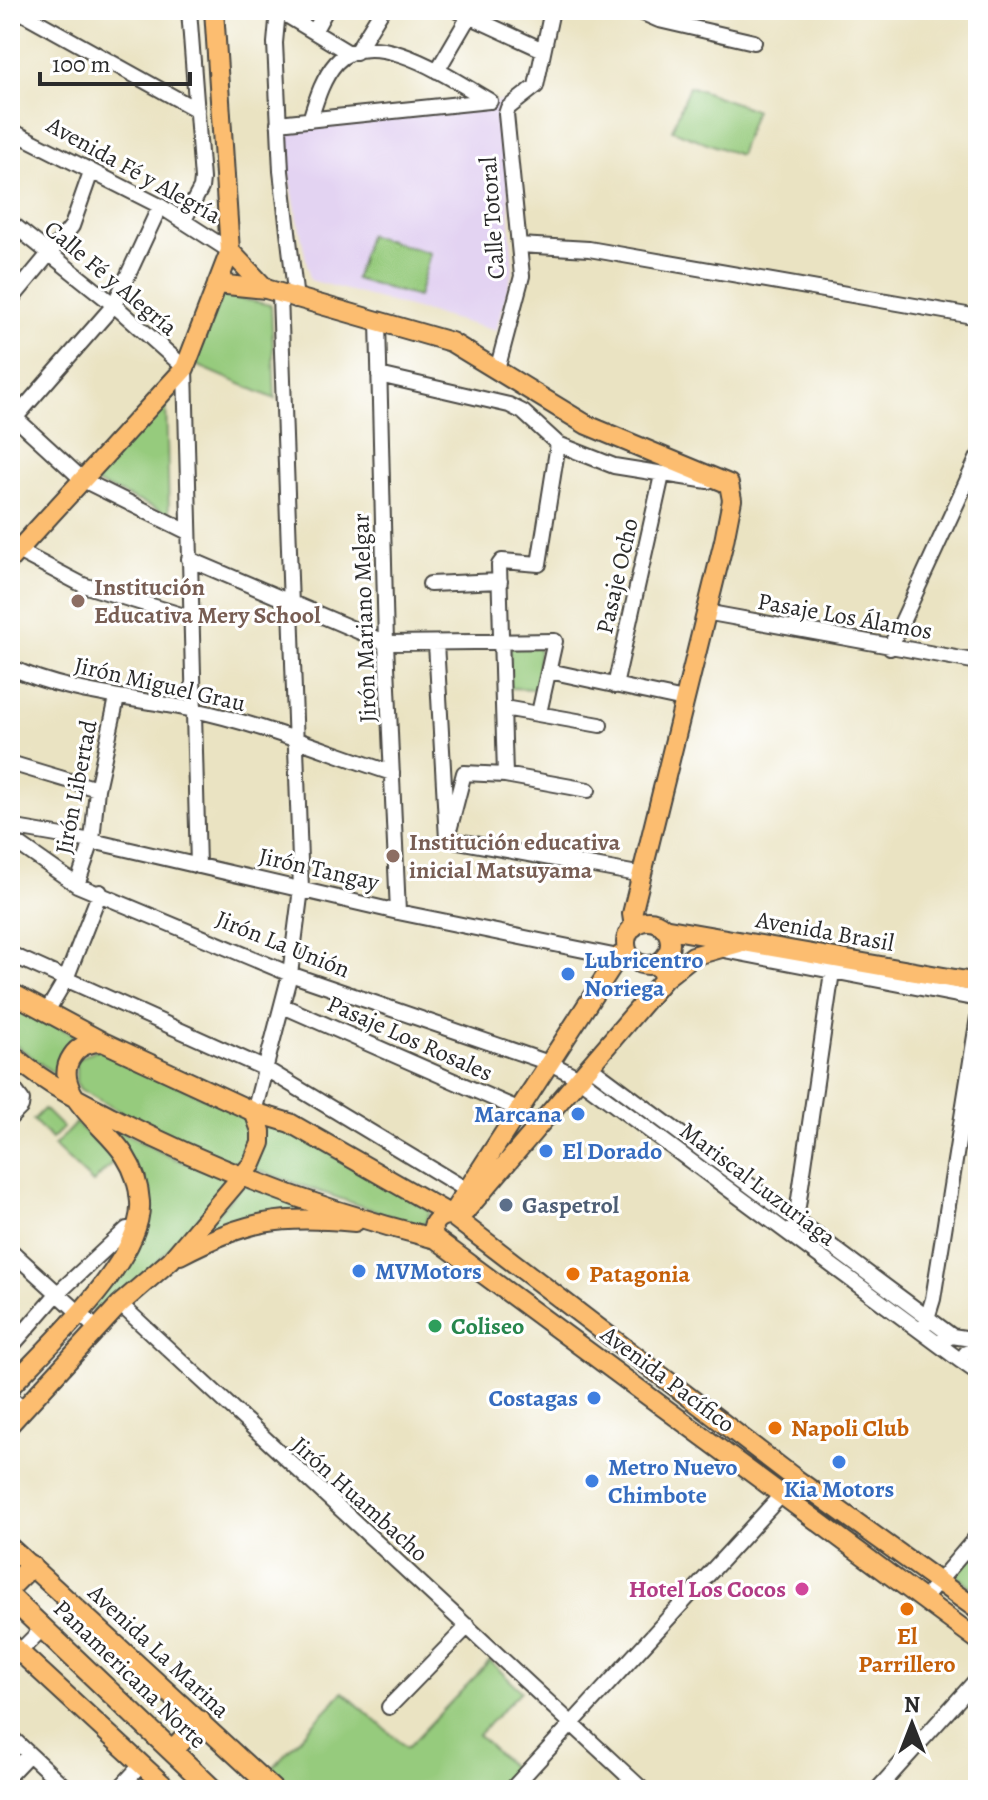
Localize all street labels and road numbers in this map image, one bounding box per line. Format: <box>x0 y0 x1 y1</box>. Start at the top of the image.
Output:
street label: Avenida Fé y Alegría <box>40 108 228 232</box>
street label: Calle Totoral <box>472 155 512 280</box>
street label: Calle Fé y Alegría <box>38 213 185 344</box>
street label: Jirón Mariano Melgar <box>344 513 384 723</box>
street label: Pasaje Ocho <box>588 515 646 637</box>
street label: Pasaje Los Álamos <box>755 585 935 647</box>
street label: Jirón Miguel Grau <box>71 649 249 719</box>
street label: Jirón Libertad <box>47 717 105 857</box>
street label: Jirón Tangay <box>256 840 382 898</box>
street label: Jirón La Unión <box>211 903 355 985</box>
street label: Avenida Brasil <box>752 903 897 959</box>
street label: Pasaje Los Rosales <box>322 987 498 1089</box>
street label: Mariscal Luzuriaga <box>673 1115 843 1254</box>
street label: Avenida Pacífico <box>594 1317 742 1440</box>
street label: Jirón Huambacho <box>285 1429 435 1569</box>
street label: Avenida La Marina <box>80 1576 237 1726</box>
street label: Panamericana Norte <box>46 1592 214 1756</box>

